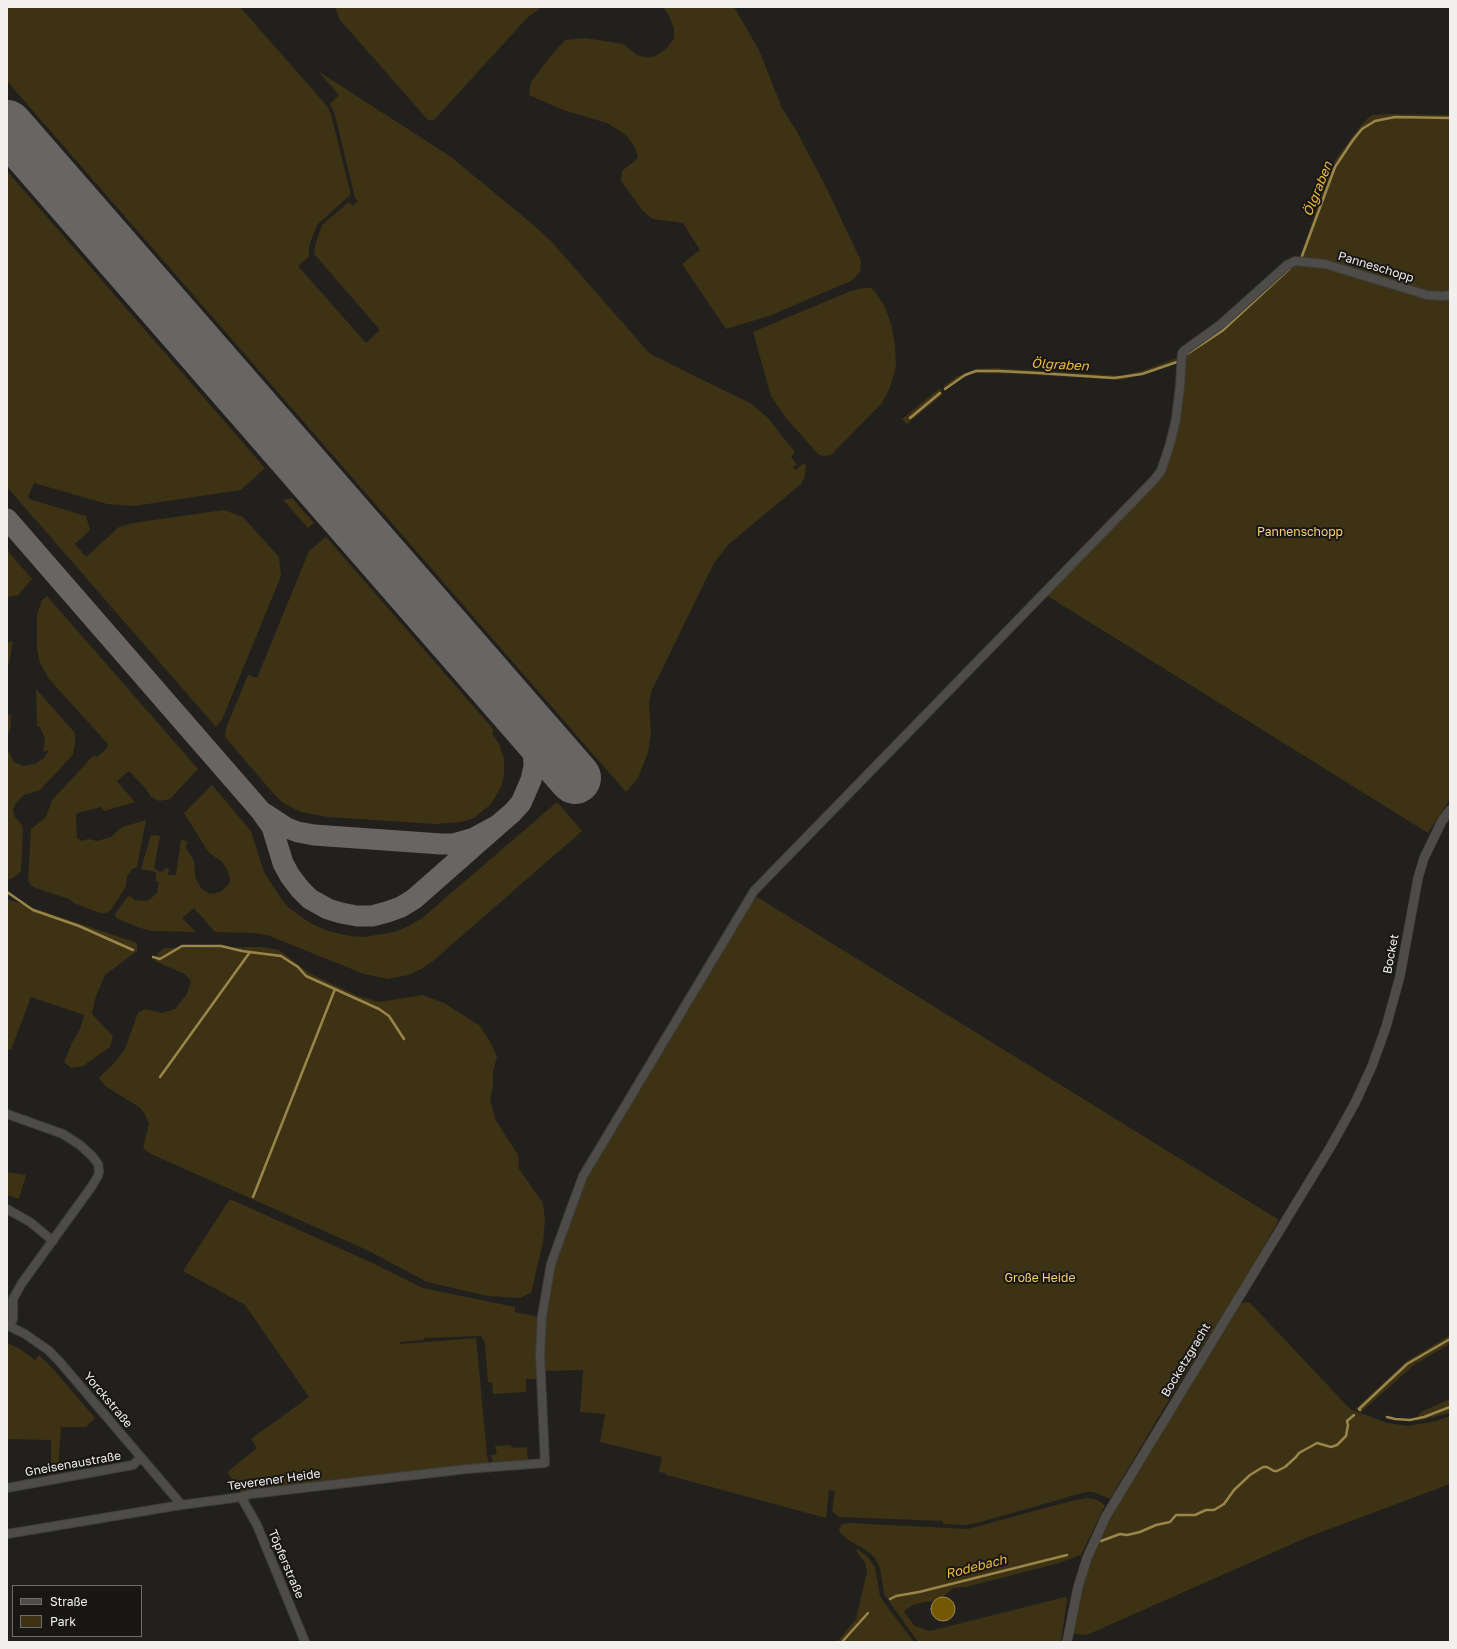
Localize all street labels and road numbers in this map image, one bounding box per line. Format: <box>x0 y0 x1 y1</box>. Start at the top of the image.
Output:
street label: Panneschopp <box>1336 249 1416 285</box>
street label: Bocket <box>1380 933 1402 975</box>
street label: Bocketzgracht <box>1158 1320 1214 1400</box>
street label: Yorckstraße <box>81 1369 135 1431</box>
street label: Gneisenaustraße <box>24 1448 122 1480</box>
street label: Teverener Heide <box>227 1466 321 1494</box>
street label: Töpferstraße <box>265 1527 307 1601</box>

